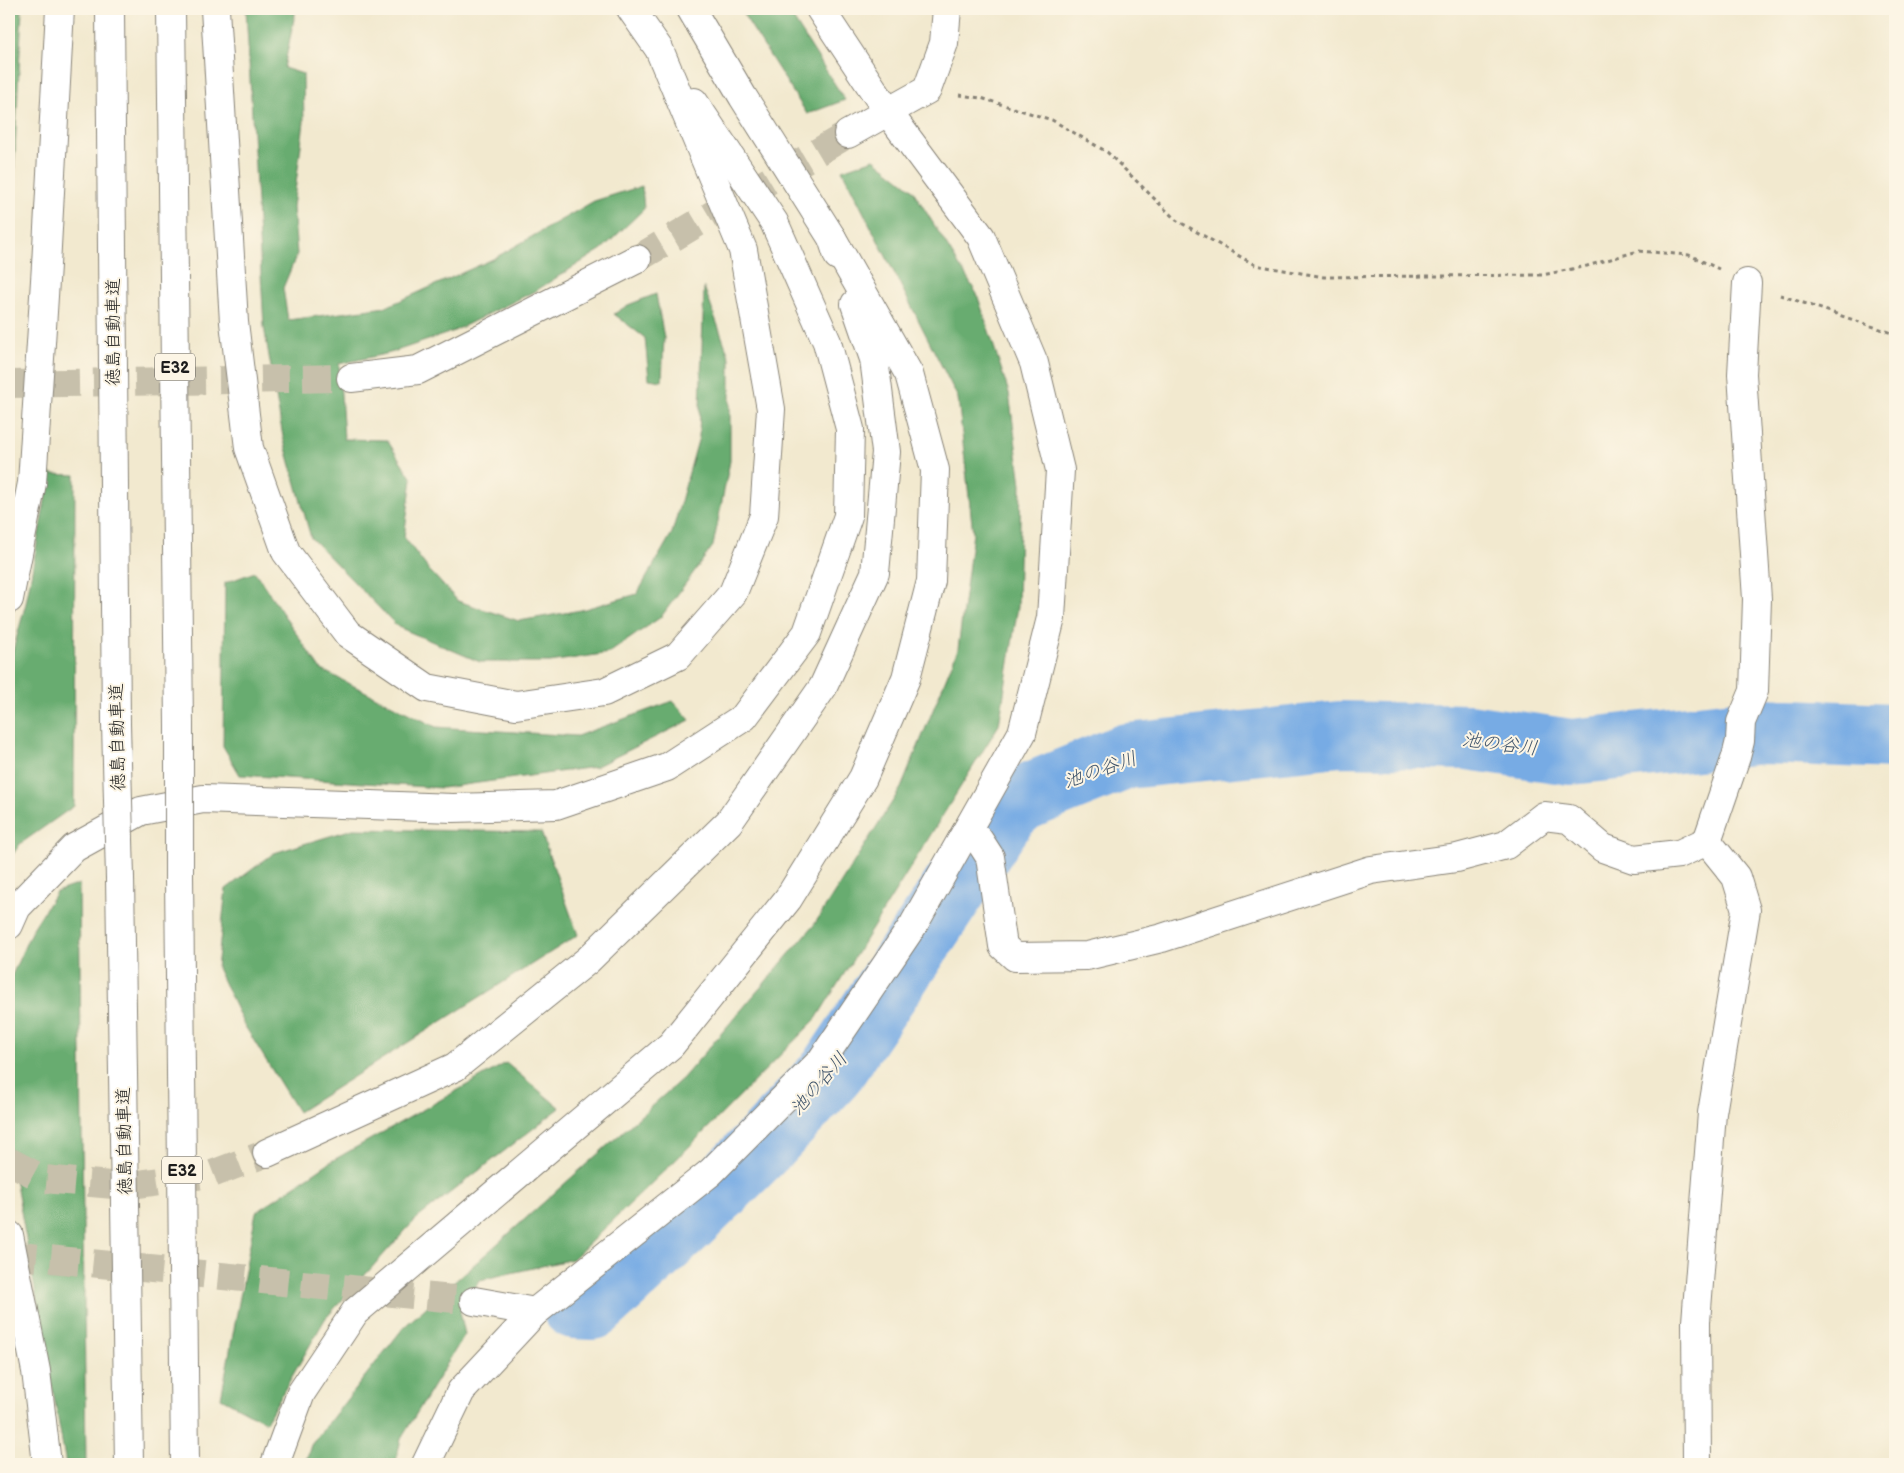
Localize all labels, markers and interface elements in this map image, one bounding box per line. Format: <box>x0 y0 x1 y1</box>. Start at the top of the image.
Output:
street label: 徳島自動車道 <box>103 278 124 386</box>
road number: E32 <box>155 354 195 381</box>
street label: 徳島自動車道 <box>106 683 129 791</box>
water label: 池の谷川 <box>1461 728 1539 761</box>
water label: 池の谷川 <box>1061 747 1140 794</box>
water label: 池の谷川 <box>786 1048 853 1120</box>
street label: 徳島自動車道 <box>113 1087 136 1195</box>
road number: E32 <box>162 1156 202 1184</box>

